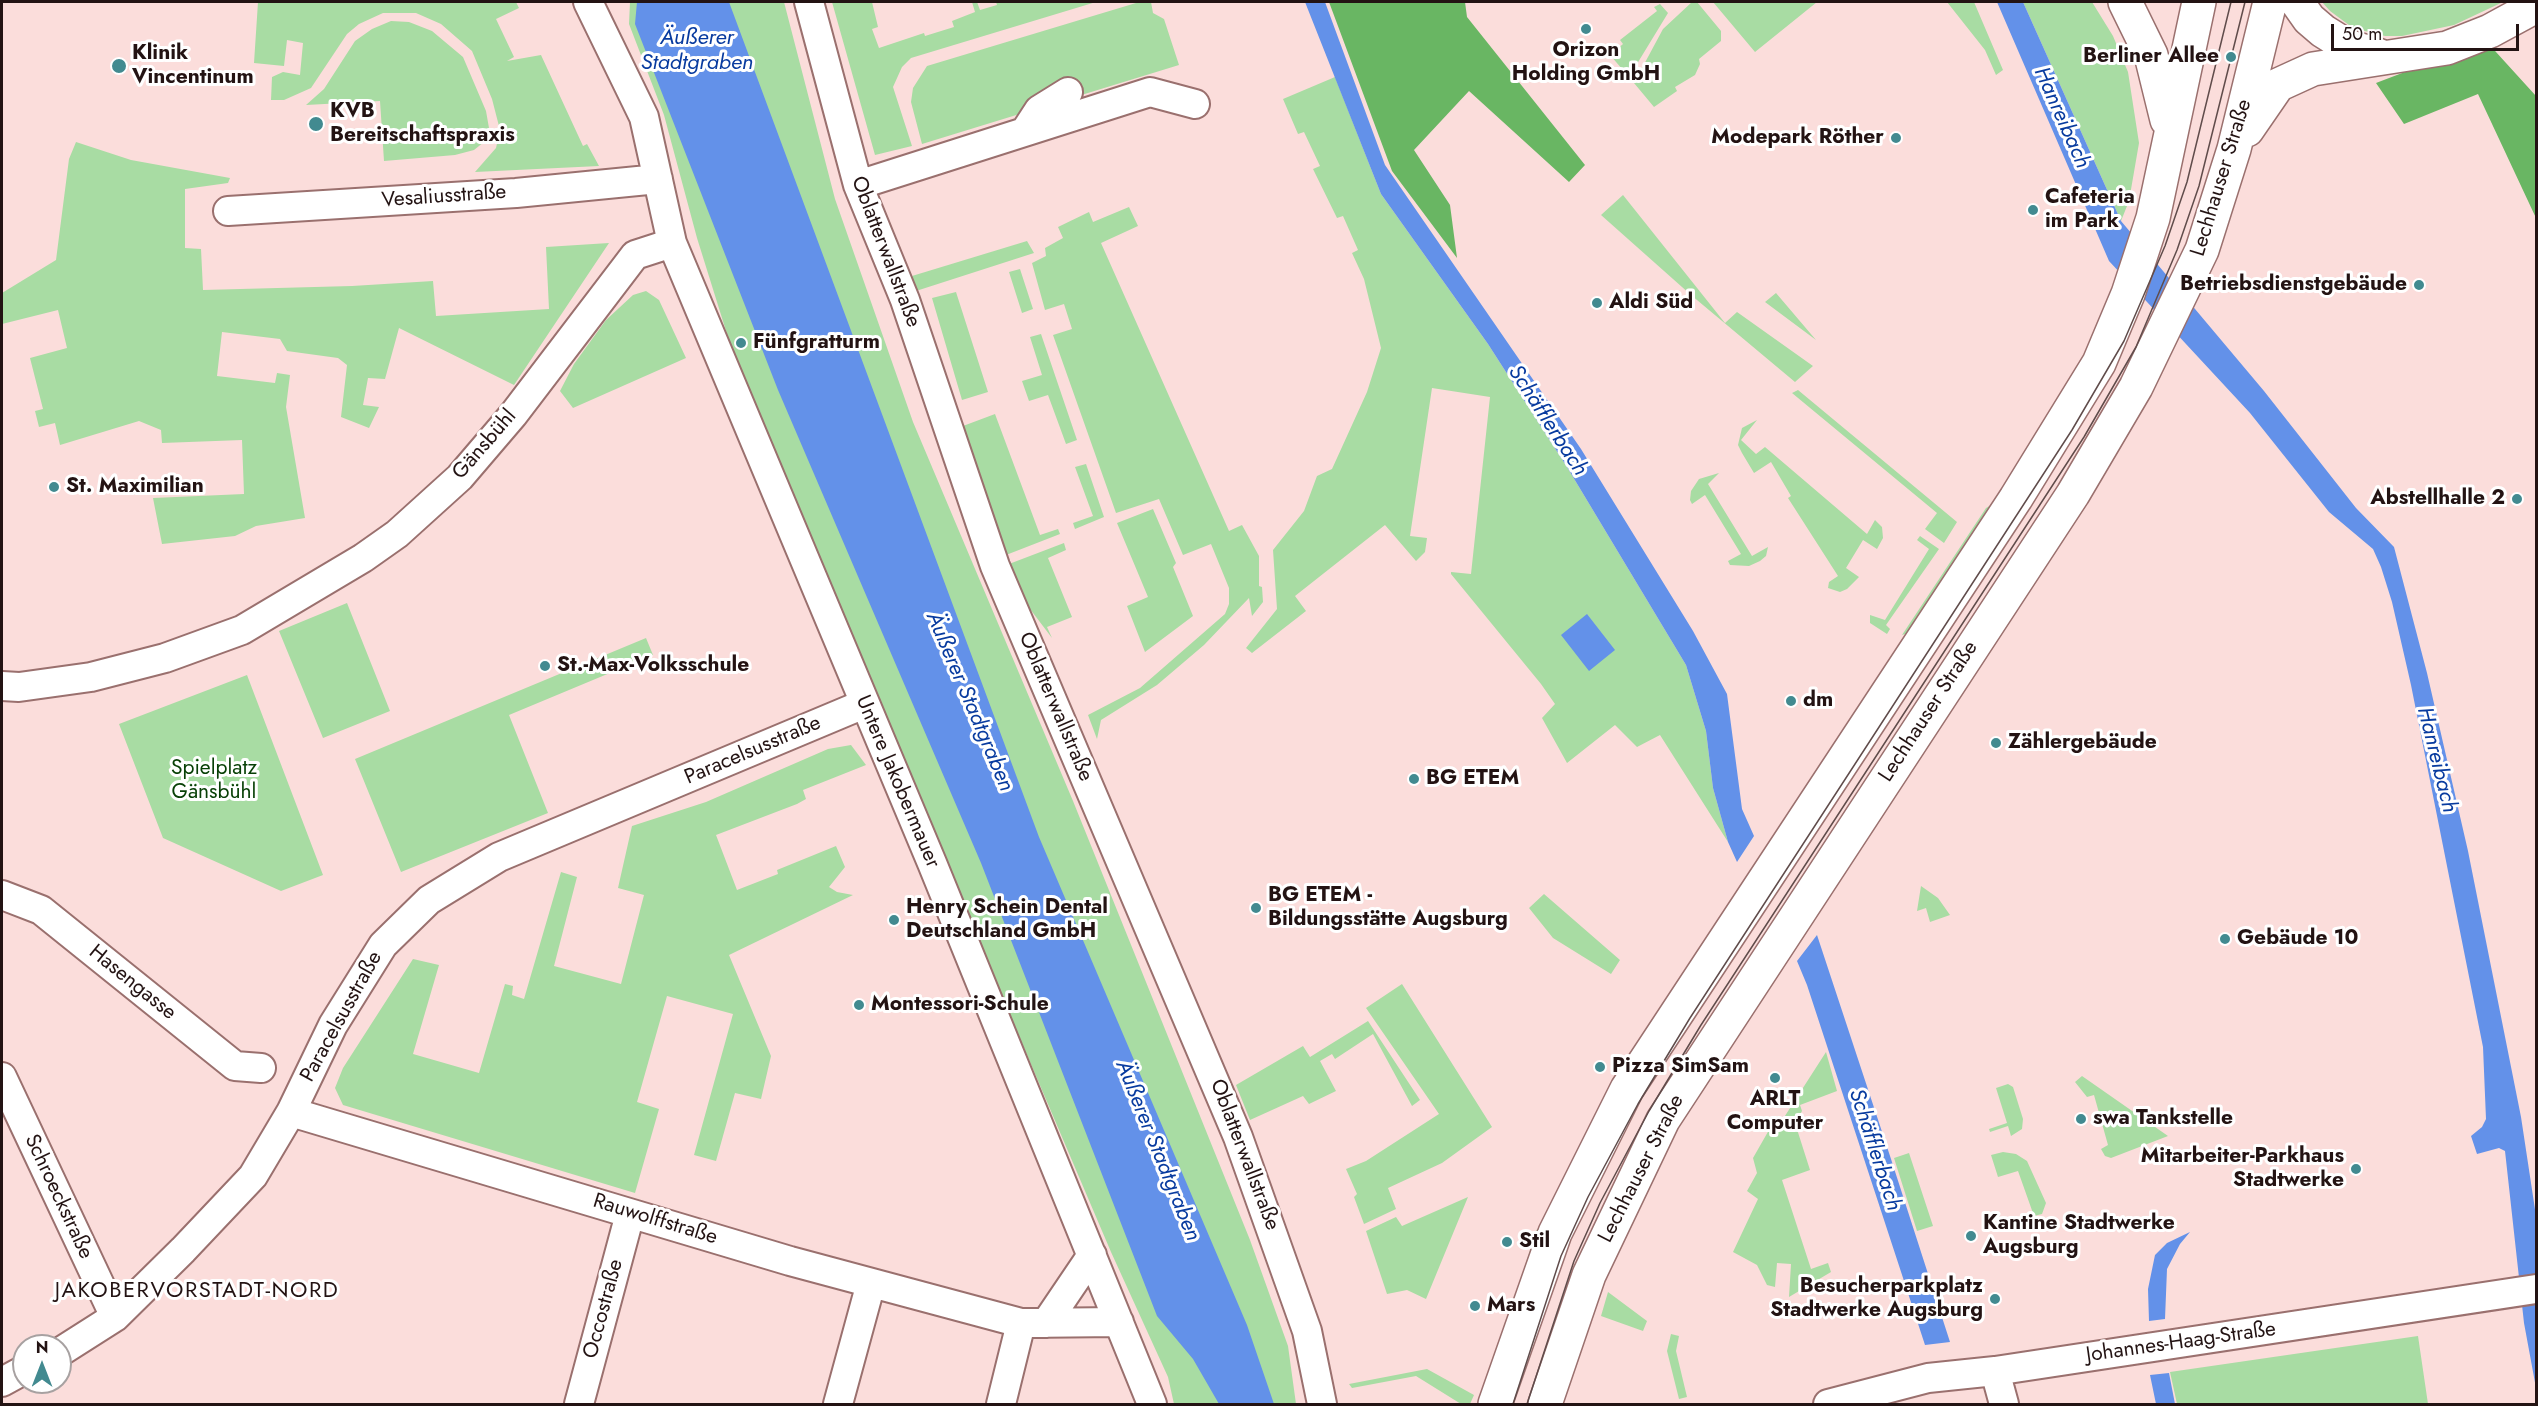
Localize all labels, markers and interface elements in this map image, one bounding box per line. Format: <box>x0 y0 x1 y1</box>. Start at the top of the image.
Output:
scale bar <box>2334 12 2522 50</box>
text: 50 m <box>2342 21 2382 47</box>
marker: Orizon Holding GmbH <box>1579 22 1593 36</box>
water label: Äußerer Stadtgraben <box>641 26 753 78</box>
place label: Orizon Holding GmbH <box>1512 38 1660 88</box>
place label: Klinik Vincentinum <box>132 41 254 91</box>
place label: Berliner Allee <box>2083 44 2219 70</box>
marker: Berliner Allee <box>2224 50 2238 64</box>
marker: Klinik Vincentinum <box>110 57 128 75</box>
water label: Hanreibach <box>2027 63 2095 173</box>
street label: Lechhauser Straße <box>2186 96 2258 260</box>
place label: KVB Bereitschaftspraxis <box>330 99 515 149</box>
marker: KVB Bereitschaftspraxis <box>307 115 325 133</box>
place label: Modepark Röther <box>1711 125 1884 151</box>
marker: Modepark Röther <box>1889 131 1903 145</box>
street label: Oblatterwallstraße <box>845 173 925 331</box>
street label: Vesaliusstraße <box>381 180 507 214</box>
place label: Cafeteria im Park <box>2045 185 2135 235</box>
marker: Cafeteria im Park <box>2026 203 2040 217</box>
place label: Betriebsdienstgebäude <box>2180 272 2407 298</box>
marker: Betriebsdienstgebäude <box>2412 278 2426 292</box>
place label: Aldi Süd <box>1609 290 1693 316</box>
marker: Aldi Süd <box>1590 296 1604 310</box>
place label: Fünfgratturm <box>753 330 880 356</box>
marker: Fünfgratturm <box>734 336 748 350</box>
water label: Schäfflerbach <box>1501 361 1593 481</box>
street label: Gänsbühl <box>448 405 522 485</box>
place label: St. Maximilian <box>66 474 204 500</box>
marker: St. Maximilian <box>47 480 61 494</box>
place label: Abstellhalle 2 <box>2370 486 2505 512</box>
marker: Abstellhalle 2 <box>2510 492 2524 506</box>
water label: Äußerer Stadtgraben <box>919 608 1019 796</box>
street label: Oblatterwallstraße <box>1012 629 1098 785</box>
street label: Lechhauser Straße <box>1874 637 1984 787</box>
place label: St.-Max-Volksschule <box>557 653 749 679</box>
marker: St.-Max-Volksschule <box>538 659 552 673</box>
place label: dm <box>1803 688 1833 714</box>
street label: Untere Jakobermauer <box>849 692 945 872</box>
marker: dm <box>1784 694 1798 708</box>
water label: Hanreibach <box>2410 704 2462 816</box>
street label: Paracelsusstraße <box>681 711 825 791</box>
place label: Zählergebäude <box>2008 730 2157 756</box>
marker: Zählergebäude <box>1989 736 2003 750</box>
park label: Spielplatz Gänsbühl <box>171 756 257 806</box>
place label: BG ETEM <box>1426 766 1519 792</box>
marker: BG ETEM <box>1407 772 1421 786</box>
place label: BG ETEM - Bildungsstätte Augsburg <box>1268 883 1508 933</box>
place label: Henry Schein Dental Deutschland GmbH <box>906 895 1108 945</box>
marker: BG ETEM - Bildungsstätte Augsburg <box>1249 901 1263 915</box>
marker: Henry Schein Dental Deutschland GmbH <box>887 913 901 927</box>
place label: Gebäude 10 <box>2237 926 2358 952</box>
marker: Gebäude 10 <box>2218 932 2232 946</box>
street label: Hasengasse <box>83 940 181 1026</box>
street label: Paracelsusstraße <box>296 947 388 1087</box>
place label: Montessori-Schule <box>871 992 1049 1018</box>
marker: Montessori-Schule <box>852 998 866 1012</box>
place label: Pizza SimSam <box>1612 1054 1749 1080</box>
water label: Äußerer Stadtgraben <box>1109 1057 1205 1245</box>
marker: Pizza SimSam <box>1593 1060 1607 1074</box>
marker: ARLT Computer <box>1768 1071 1782 1085</box>
street label: Oblatterwallstraße <box>1204 1076 1284 1234</box>
water label: Schäfflerbach <box>1842 1086 1906 1214</box>
place label: ARLT Computer <box>1727 1087 1823 1137</box>
street label: Lechhauser Straße <box>1594 1091 1690 1247</box>
place label: swa Tankstelle <box>2093 1106 2233 1132</box>
marker: swa Tankstelle <box>2074 1112 2088 1126</box>
street label: Schroeckstraße <box>18 1131 98 1263</box>
place label: Mitarbeiter-Parkhaus Stadtwerke <box>2141 1144 2344 1194</box>
marker: Mitarbeiter-Parkhaus Stadtwerke <box>2349 1162 2363 1176</box>
street label: Rauwolffstraße <box>590 1189 720 1251</box>
place label: Kantine Stadtwerke Augsburg <box>1983 1211 2175 1261</box>
place label: Stil <box>1519 1229 1550 1255</box>
marker: Kantine Stadtwerke Augsburg <box>1964 1229 1978 1243</box>
marker: Stil <box>1500 1235 1514 1249</box>
street label: Occostraße <box>579 1257 629 1361</box>
place label: Besucherparkplatz Stadtwerke Augsburg <box>1770 1274 1983 1324</box>
district label: JAKOBERVORSTADT-NORD <box>55 1279 339 1305</box>
marker: Besucherparkplatz Stadtwerke Augsburg <box>1988 1292 2002 1306</box>
place label: Mars <box>1487 1293 1535 1319</box>
marker: Mars <box>1468 1299 1482 1313</box>
street label: Johannes-Haag-Straße <box>2084 1317 2278 1369</box>
north arrow <box>12 1334 72 1394</box>
text: N <box>36 1336 48 1359</box>

